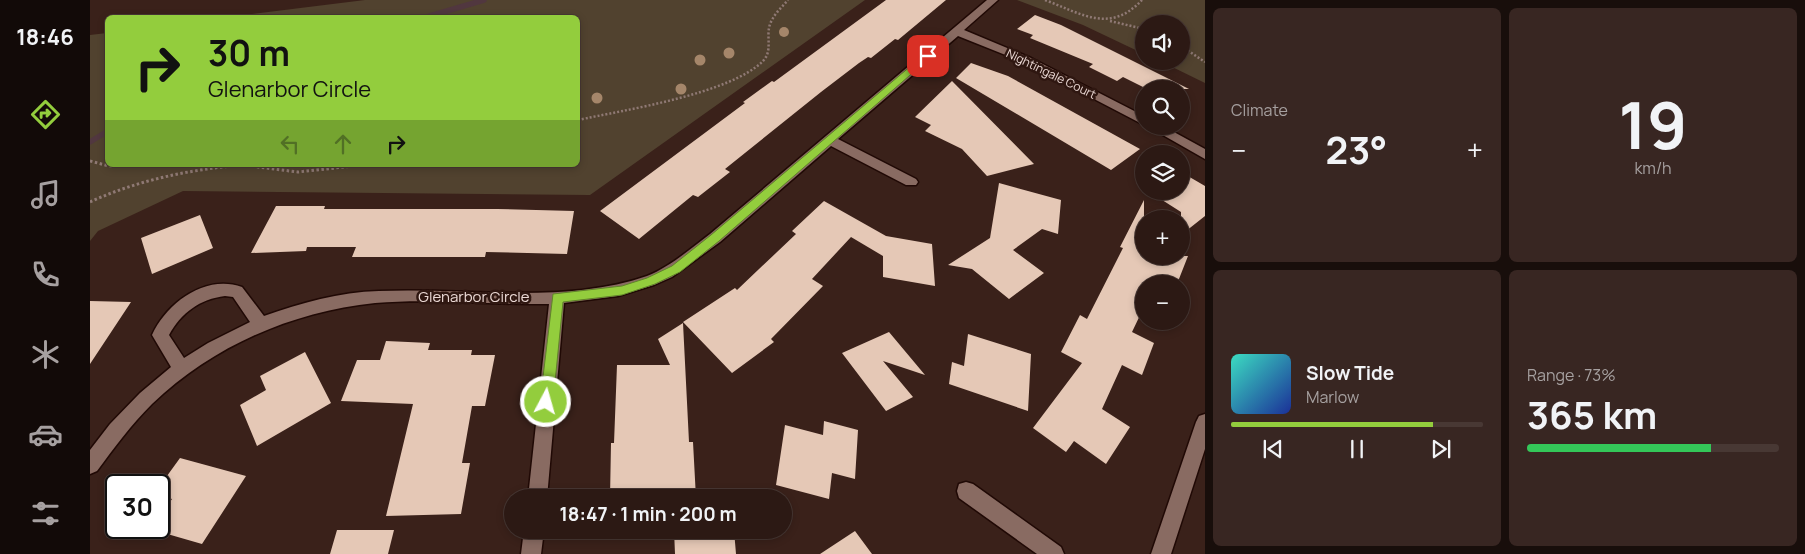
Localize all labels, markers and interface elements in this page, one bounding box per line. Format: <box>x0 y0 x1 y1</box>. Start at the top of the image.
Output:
map controls <box>1135 15 1190 330</box>
button: sound <box>1135 15 1190 70</box>
text: 18:46 <box>16 22 74 52</box>
text: 30 m <box>208 29 290 77</box>
icon: right <box>125 35 190 100</box>
pin <box>907 35 949 77</box>
icon: arrive <box>914 42 942 70</box>
street label: Nightingale Court <box>1003 44 1099 103</box>
text: Glenarbor Circle <box>208 74 371 104</box>
button: search <box>1135 80 1190 135</box>
text: 19 <box>1619 80 1687 169</box>
icon: directions <box>28 97 63 132</box>
text: Climate <box>1231 99 1288 121</box>
text: 23° <box>1326 123 1387 175</box>
icon: left <box>276 130 304 158</box>
icon: ahead <box>329 130 357 158</box>
icon: right <box>382 130 410 158</box>
text: − <box>1231 131 1246 169</box>
text: + <box>1467 131 1483 169</box>
button: layers <box>1135 145 1190 200</box>
text: km/h <box>1634 157 1672 179</box>
icon: music <box>28 177 63 212</box>
button: + <box>1135 210 1190 265</box>
icon: phone <box>28 257 63 292</box>
button: − <box>1135 275 1190 330</box>
street label: Glenarbor Circle <box>418 286 530 307</box>
icon: climate <box>28 337 63 372</box>
text: Slow Tide <box>1306 360 1394 386</box>
text: Range · 73% <box>1527 364 1616 386</box>
position arrow <box>519 375 571 427</box>
text: Marlow <box>1306 386 1359 408</box>
text: 365 km <box>1527 388 1657 440</box>
icon: car <box>28 417 63 452</box>
icon: previous <box>1259 435 1287 463</box>
icon: pause <box>1343 435 1371 463</box>
icon: next <box>1427 435 1455 463</box>
speed limit sign: 30 <box>105 474 170 539</box>
icon: filters <box>28 496 63 531</box>
text: 18:47 · 1 min · 200 m <box>559 501 737 527</box>

